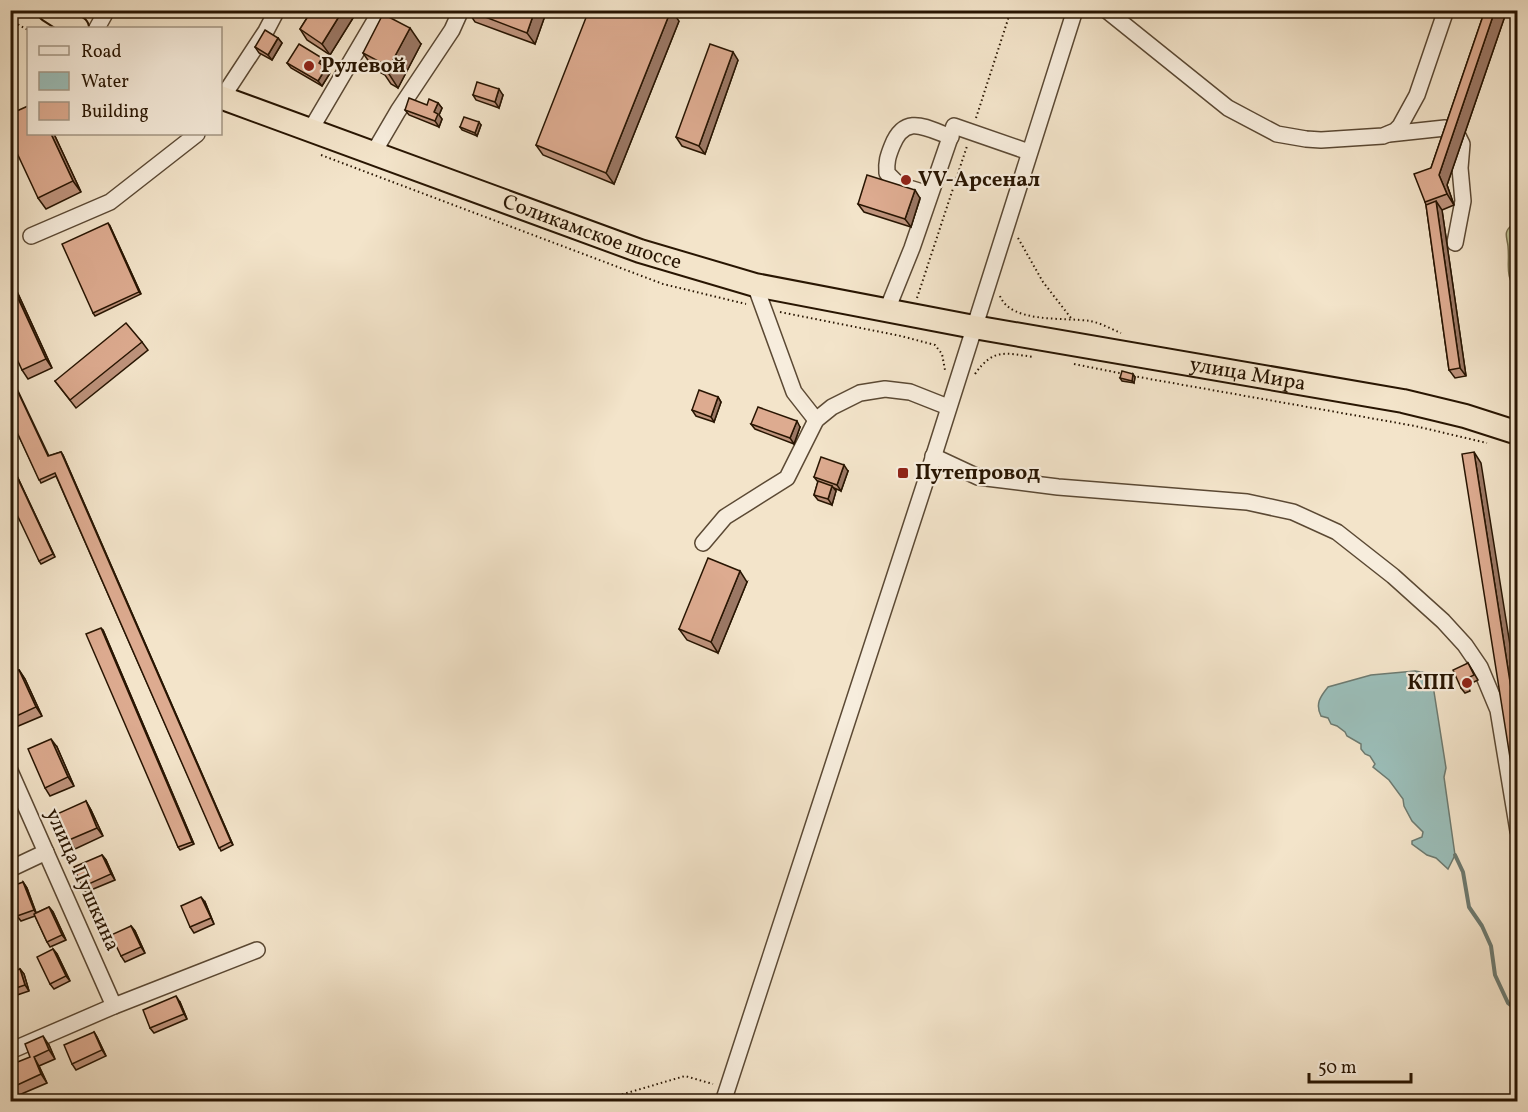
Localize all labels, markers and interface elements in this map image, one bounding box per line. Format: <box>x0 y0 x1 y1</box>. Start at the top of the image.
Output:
legend <box>27 27 222 135</box>
text: Road <box>81 40 122 65</box>
place label: Рулевой <box>321 52 406 81</box>
marker: Рулевой <box>302 59 316 73</box>
text: Water <box>81 70 129 95</box>
text: Building <box>81 100 149 125</box>
place label: VV-Арсенал <box>918 166 1040 195</box>
marker: VV-Арсенал <box>899 173 913 187</box>
street label: Соликамское шоссе <box>498 187 685 277</box>
street label: улица Мира <box>1187 350 1308 398</box>
place label: Путепровод <box>915 459 1040 488</box>
marker: Путепровод <box>896 466 910 480</box>
place label: КПП <box>1407 669 1455 698</box>
marker: КПП <box>1460 676 1474 690</box>
street label: улица Пушкина <box>38 804 126 956</box>
scale bar <box>1309 1046 1411 1084</box>
text: 50 m <box>1318 1056 1357 1081</box>

